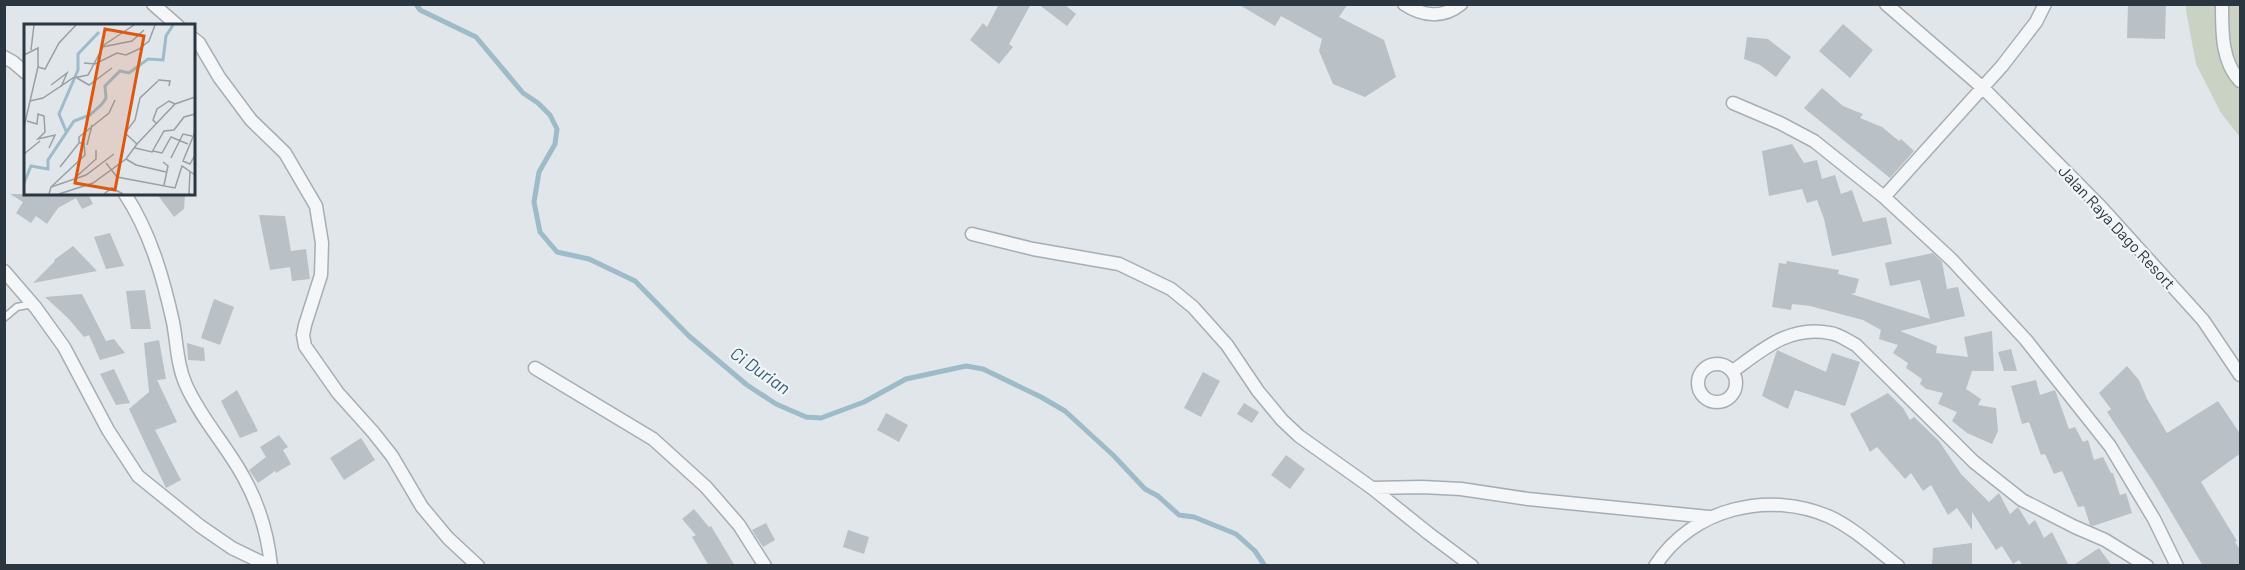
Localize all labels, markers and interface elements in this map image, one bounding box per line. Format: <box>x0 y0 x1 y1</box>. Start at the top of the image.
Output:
inset map <box>24 24 195 195</box>
street label: Jalan Raya Dago Resort <box>2055 161 2180 293</box>
water label: Ci Durian <box>726 342 795 399</box>

